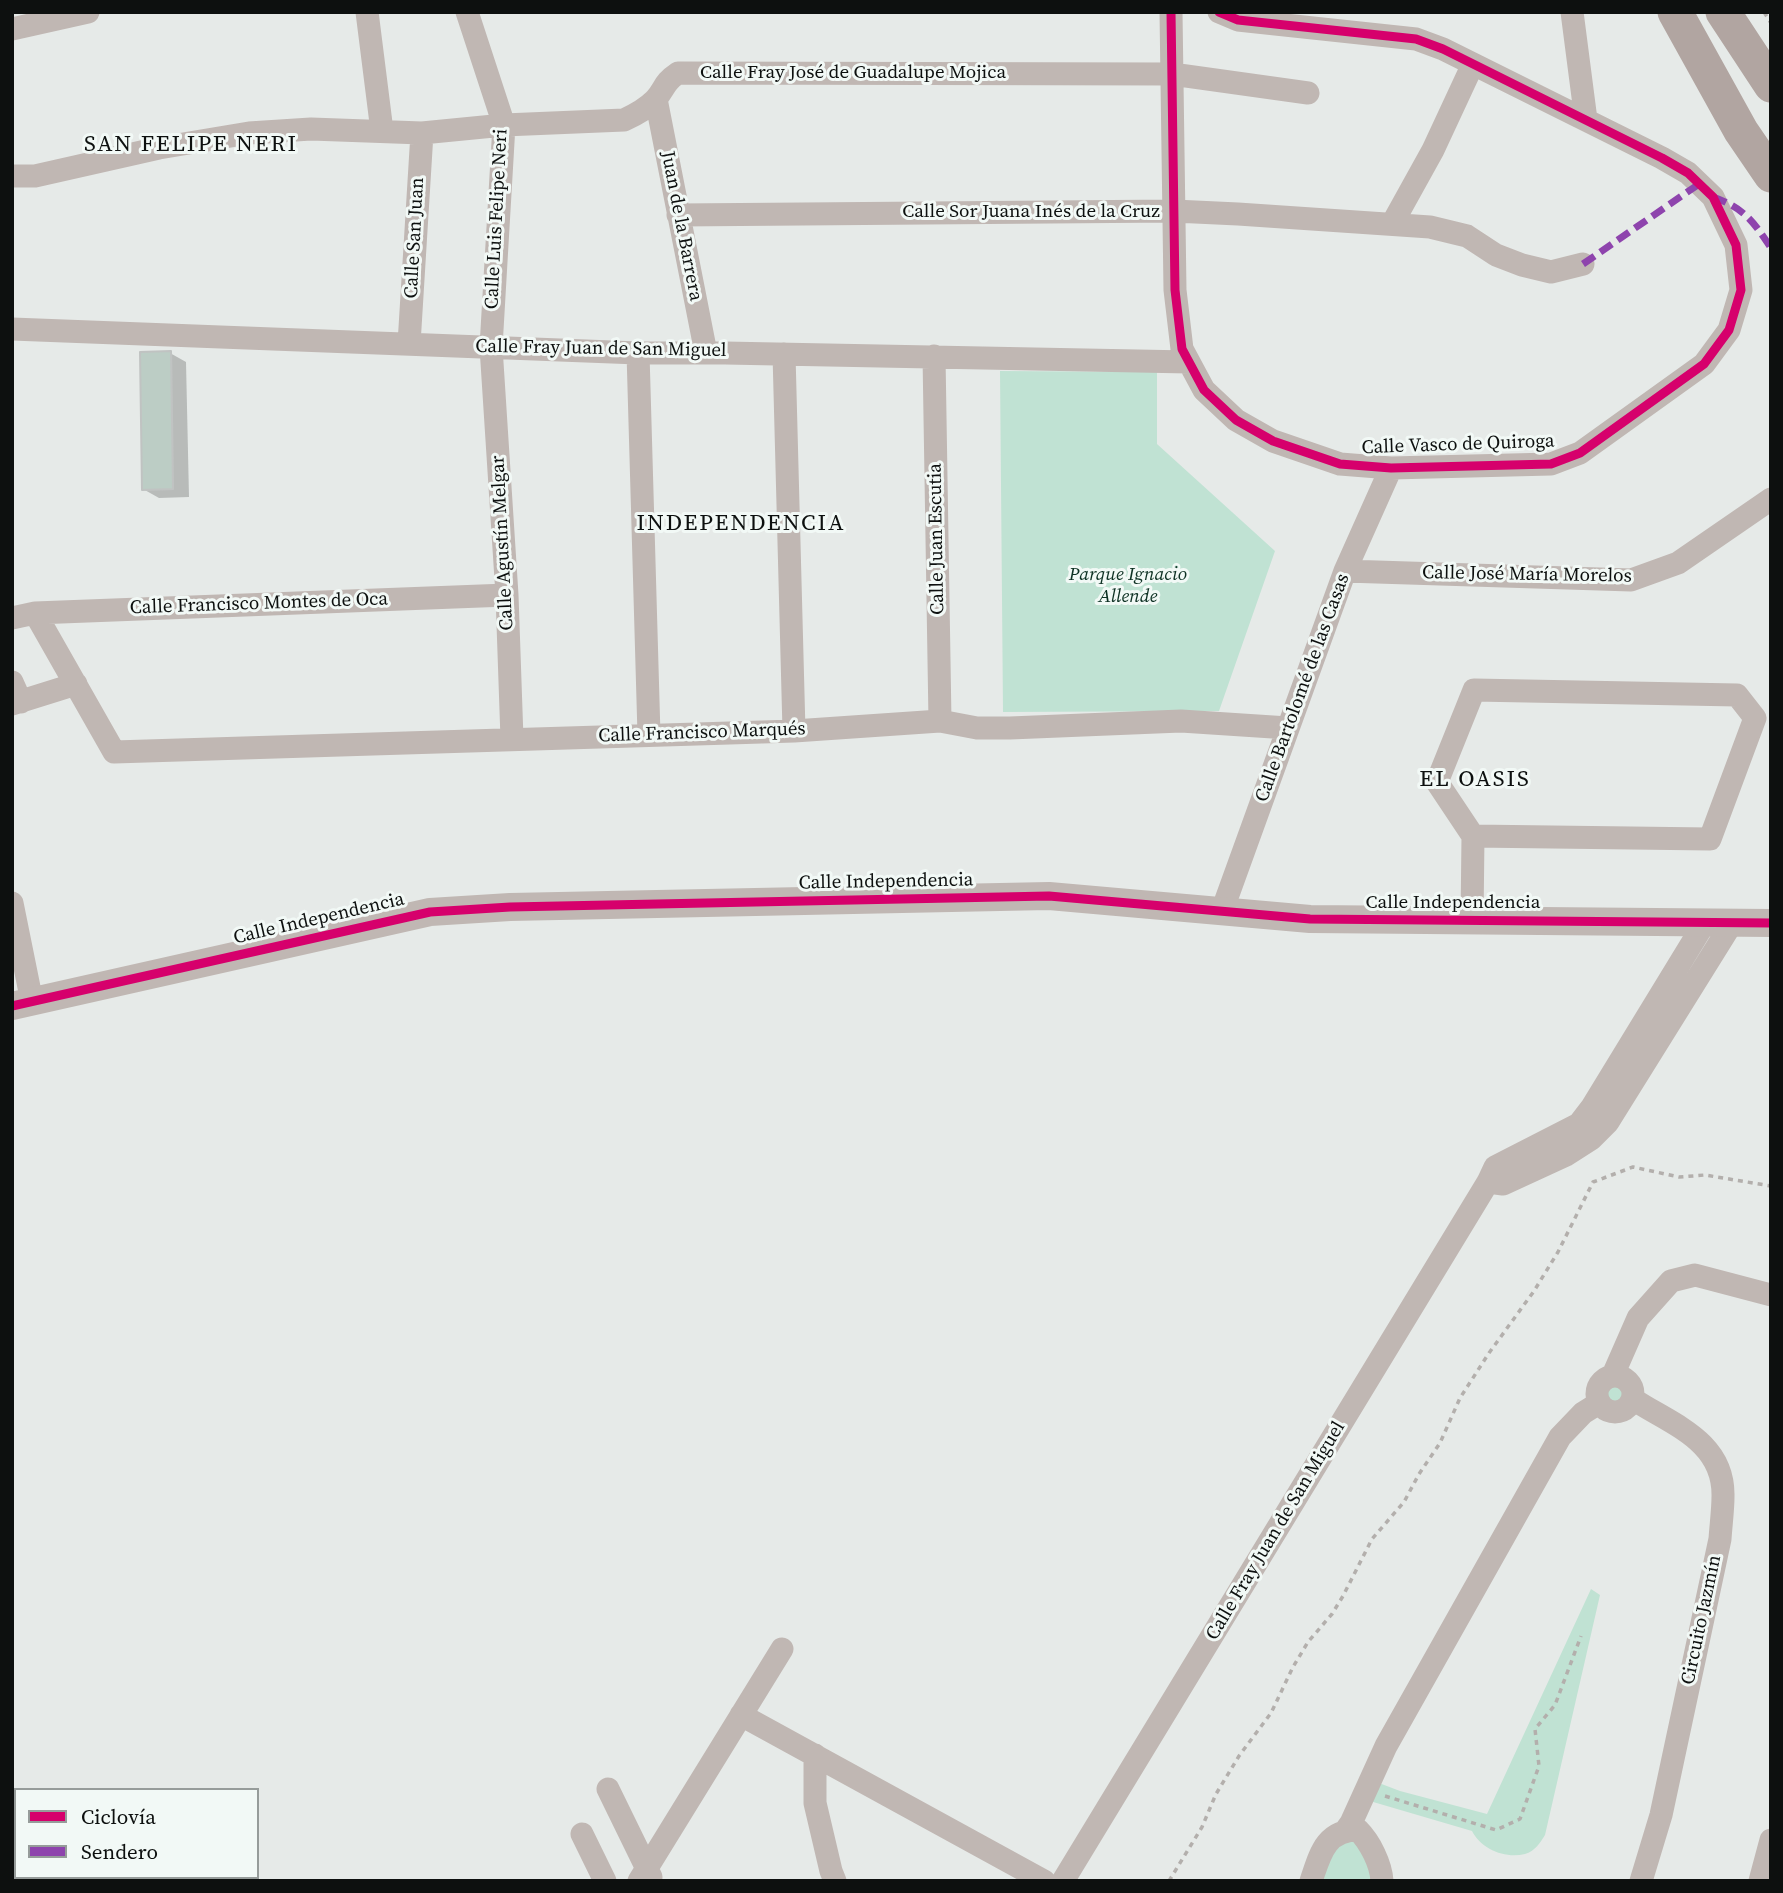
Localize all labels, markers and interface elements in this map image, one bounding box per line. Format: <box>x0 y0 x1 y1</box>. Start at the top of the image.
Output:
street label: Calle Fray José de Guadalupe Mojica <box>700 62 1006 84</box>
street label: Calle Luis Felipe Neri <box>481 128 513 310</box>
district label: SAN FELIPE NERI <box>86 131 296 159</box>
street label: Juan de la Barrera <box>655 149 707 303</box>
street label: Calle San Juan <box>400 177 430 299</box>
street label: Calle Sor Juana Inés de la Cruz <box>902 201 1160 223</box>
street label: Calle Fray Juan de San Miguel <box>475 335 727 363</box>
street label: Calle Vasco de Quiroga <box>1361 430 1555 460</box>
street label: Calle Agustín Melgar <box>487 455 519 631</box>
street label: Calle Juan Escutia <box>924 463 950 615</box>
district label: INDEPENDENCIA <box>638 510 844 538</box>
street label: Calle José María Morelos <box>1422 562 1632 588</box>
park label: Parque Ignacio Allende <box>1069 564 1187 608</box>
street label: Calle Bartolomé de las Casas <box>1251 571 1355 805</box>
street label: Calle Francisco Montes de Oca <box>130 588 388 620</box>
street label: Calle Francisco Marqués <box>598 718 806 748</box>
district label: EL OASIS <box>1420 766 1530 794</box>
street label: Calle Independencia <box>798 869 974 895</box>
street label: Calle Independencia <box>231 888 407 950</box>
street label: Calle Independencia <box>1366 892 1540 914</box>
street label: Calle Fray Juan de San Miguel <box>1202 1418 1350 1644</box>
street label: Circuito Jazmín <box>1677 1553 1727 1687</box>
legend <box>14 1788 259 1879</box>
text: Ciclovía <box>81 1802 156 1831</box>
text: Sendero <box>81 1837 158 1866</box>

